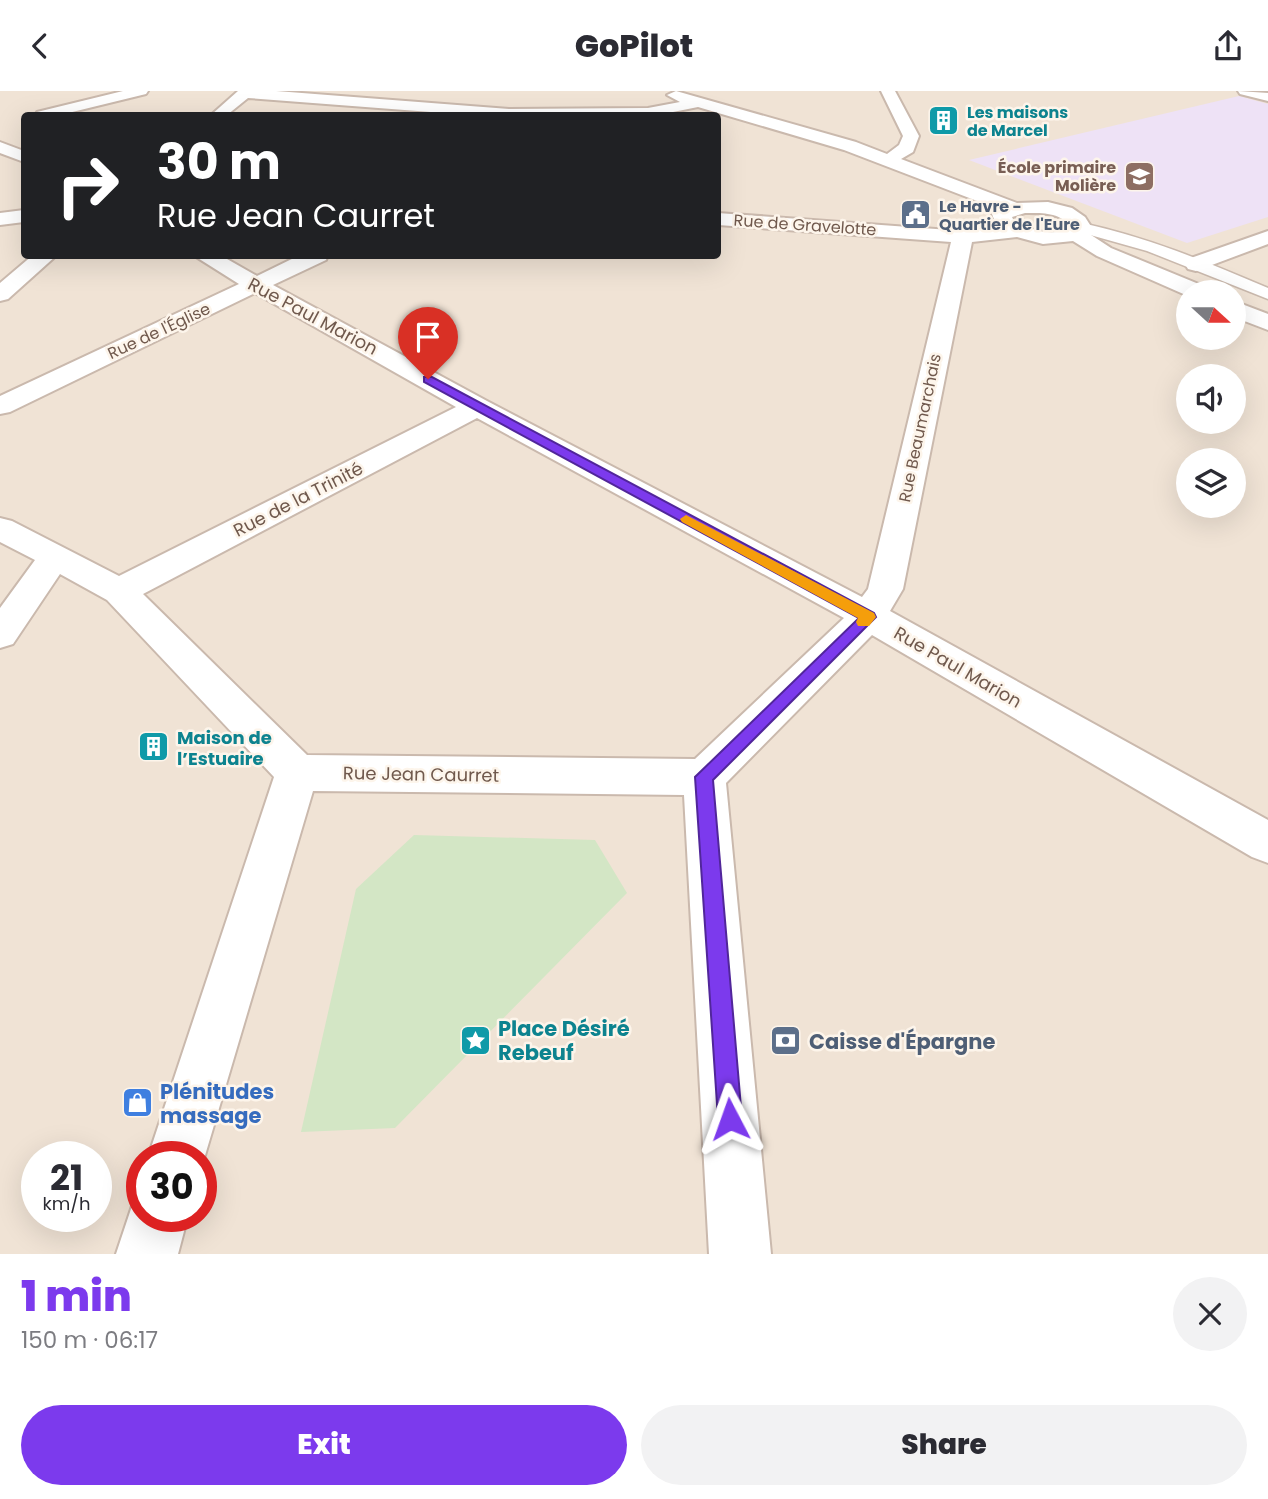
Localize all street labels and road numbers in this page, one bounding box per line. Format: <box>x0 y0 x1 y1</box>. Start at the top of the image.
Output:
street label: Rue de Gravelotte <box>733 209 877 241</box>
street label: Rue Paul Marion <box>244 271 382 361</box>
street label: Rue de l'Église <box>104 297 214 365</box>
street label: Rue Beaumarchais <box>893 352 947 504</box>
street label: Rue de la Trinité <box>229 456 367 542</box>
street label: Rue Paul Marion <box>890 620 1026 714</box>
street label: Rue Jean Caurret <box>343 760 499 788</box>

